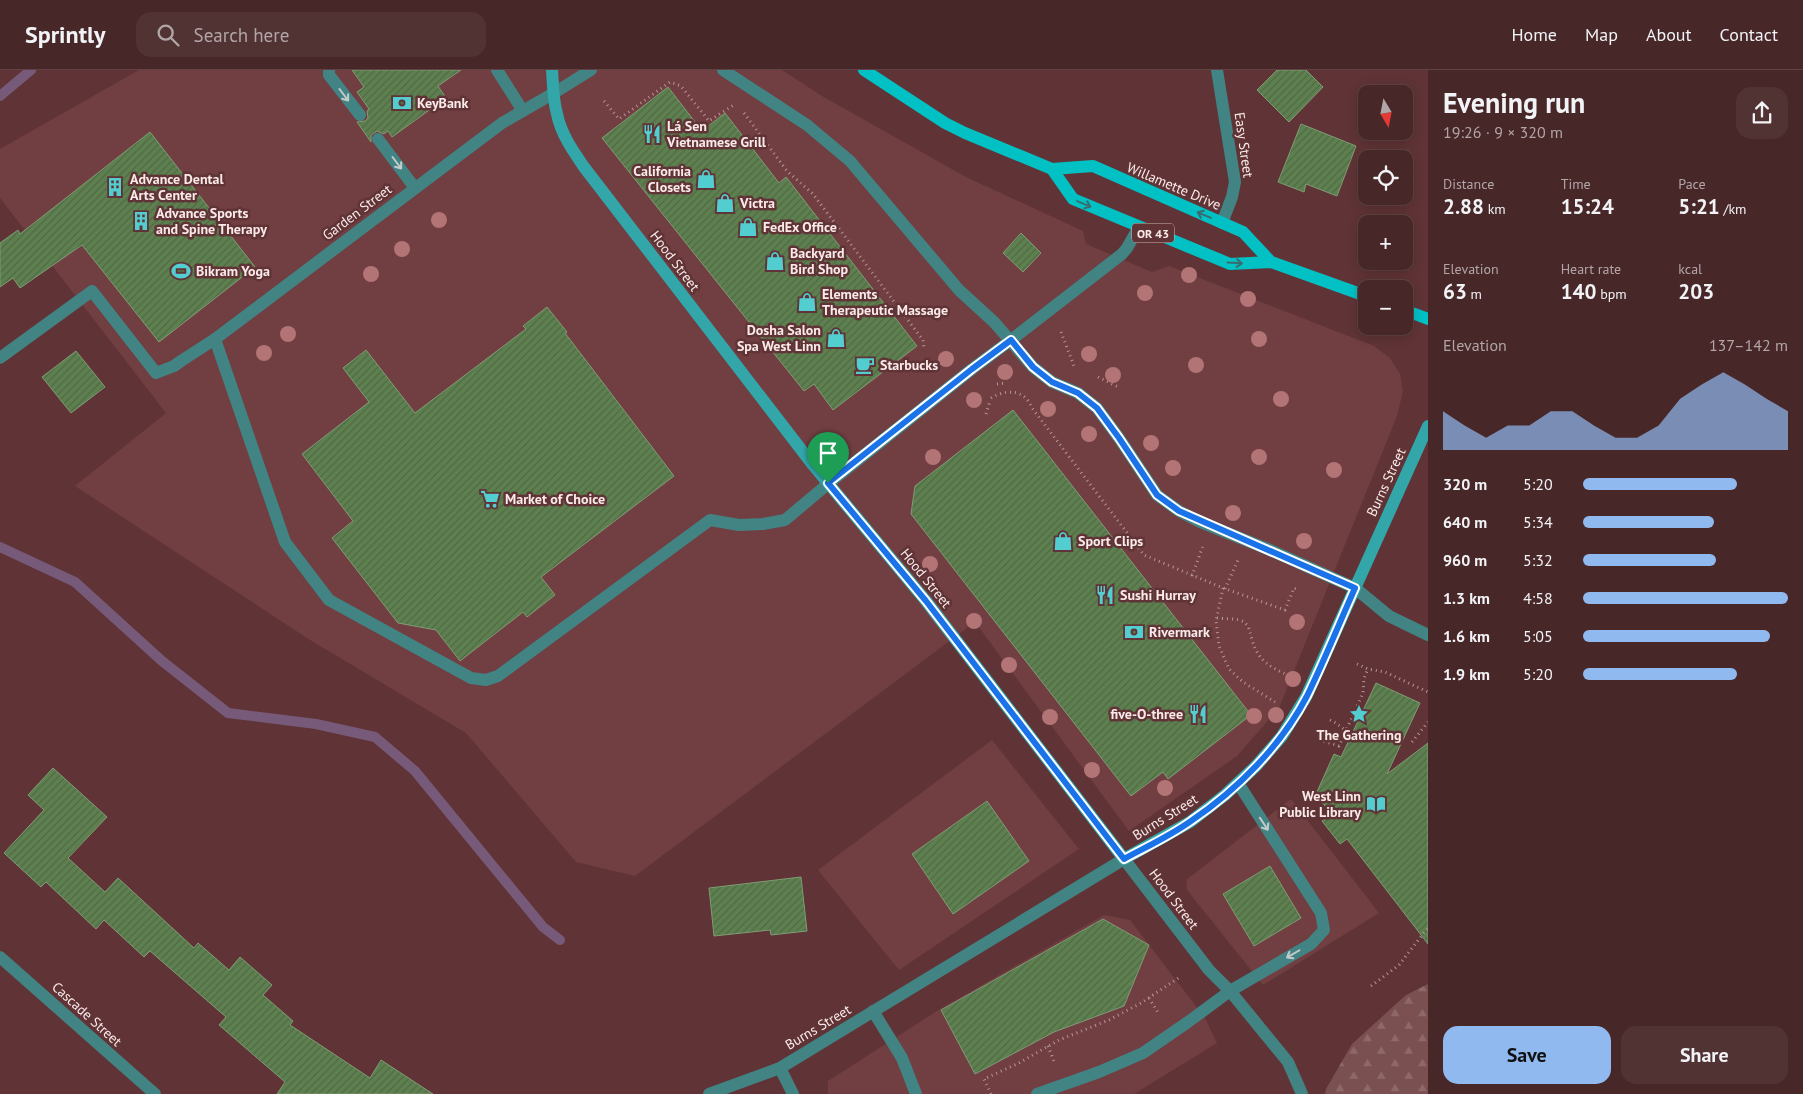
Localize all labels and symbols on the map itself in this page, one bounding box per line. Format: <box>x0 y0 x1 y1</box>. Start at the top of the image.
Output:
north arrow <box>1358 85 1412 140</box>
one-way arrow <box>339 88 350 101</box>
bank icon: KeyBank <box>391 92 413 114</box>
place label: KeyBank <box>417 94 468 112</box>
street label: Easy Street <box>1231 111 1258 179</box>
place label: Lá Sen Vietnamese Grill <box>666 117 767 151</box>
restaurant icon: Lá Sen Vietnamese Grill <box>641 123 663 145</box>
one-way arrow <box>391 156 402 169</box>
street label: Willamette Drive <box>1124 158 1224 214</box>
place label: California Closets <box>633 162 691 196</box>
shop icon: California Closets <box>695 168 717 190</box>
place label: Advance Dental Arts Center <box>130 170 224 204</box>
building icon: Advance Dental Arts Center <box>104 176 126 198</box>
street label: Garden Street <box>319 180 395 244</box>
shop icon: Victra <box>714 192 736 214</box>
place label: Victra <box>739 194 775 212</box>
one-way arrow <box>1076 199 1091 209</box>
place label: Advance Sports and Spine Therapy <box>156 204 267 238</box>
building icon: Advance Sports and Spine Therapy <box>130 210 152 232</box>
one-way arrow <box>1197 210 1212 220</box>
shop icon: FedEx Office <box>737 216 759 238</box>
place label: FedEx Office <box>763 218 837 236</box>
road number: OR 43 <box>1132 224 1174 242</box>
street label: Hood Street <box>646 227 704 295</box>
place label: Backyard Bird Shop <box>790 244 849 278</box>
shop icon: Backyard Bird Shop <box>764 250 786 272</box>
one-way arrow <box>1227 258 1243 267</box>
sports icon: Bikram Yoga <box>170 260 192 282</box>
place label: Bikram Yoga <box>196 262 270 280</box>
place label: Elements Therapeutic Massage <box>822 285 948 319</box>
shop icon: Elements Therapeutic Massage <box>796 291 818 313</box>
place label: Dosha Salon Spa West Linn <box>737 321 821 355</box>
shop icon: Dosha Salon Spa West Linn <box>825 327 847 349</box>
cafe icon: Starbucks <box>854 354 876 376</box>
place label: Starbucks <box>880 356 938 374</box>
pin <box>807 432 849 483</box>
street label: Burns Street <box>1362 445 1410 519</box>
supermarket icon: Market of Choice <box>479 488 501 510</box>
place label: Market of Choice <box>505 490 605 508</box>
shop icon: Sport Clips <box>1052 530 1074 552</box>
place label: Sport Clips <box>1078 532 1143 550</box>
street label: Hood Street <box>897 545 956 612</box>
restaurant icon: Sushi Hurray <box>1094 584 1116 606</box>
place label: Sushi Hurray <box>1120 586 1196 604</box>
bank icon: Rivermark <box>1123 621 1145 643</box>
place label: Rivermark <box>1149 623 1210 641</box>
restaurant icon: five-O-three <box>1187 703 1209 725</box>
place icon: The Gathering <box>1348 703 1370 725</box>
place label: five-O-three <box>1111 705 1183 723</box>
place label: The Gathering <box>1317 726 1401 744</box>
place label: West Linn Public Library <box>1279 787 1361 821</box>
street label: Burns Street <box>1129 790 1201 844</box>
library icon: West Linn Public Library <box>1365 793 1387 815</box>
one-way arrow <box>1260 816 1270 830</box>
street label: Hood Street <box>1145 865 1203 933</box>
one-way arrow <box>1286 949 1301 959</box>
street label: Cascade Street <box>48 978 126 1050</box>
street label: Burns Street <box>782 1000 854 1054</box>

